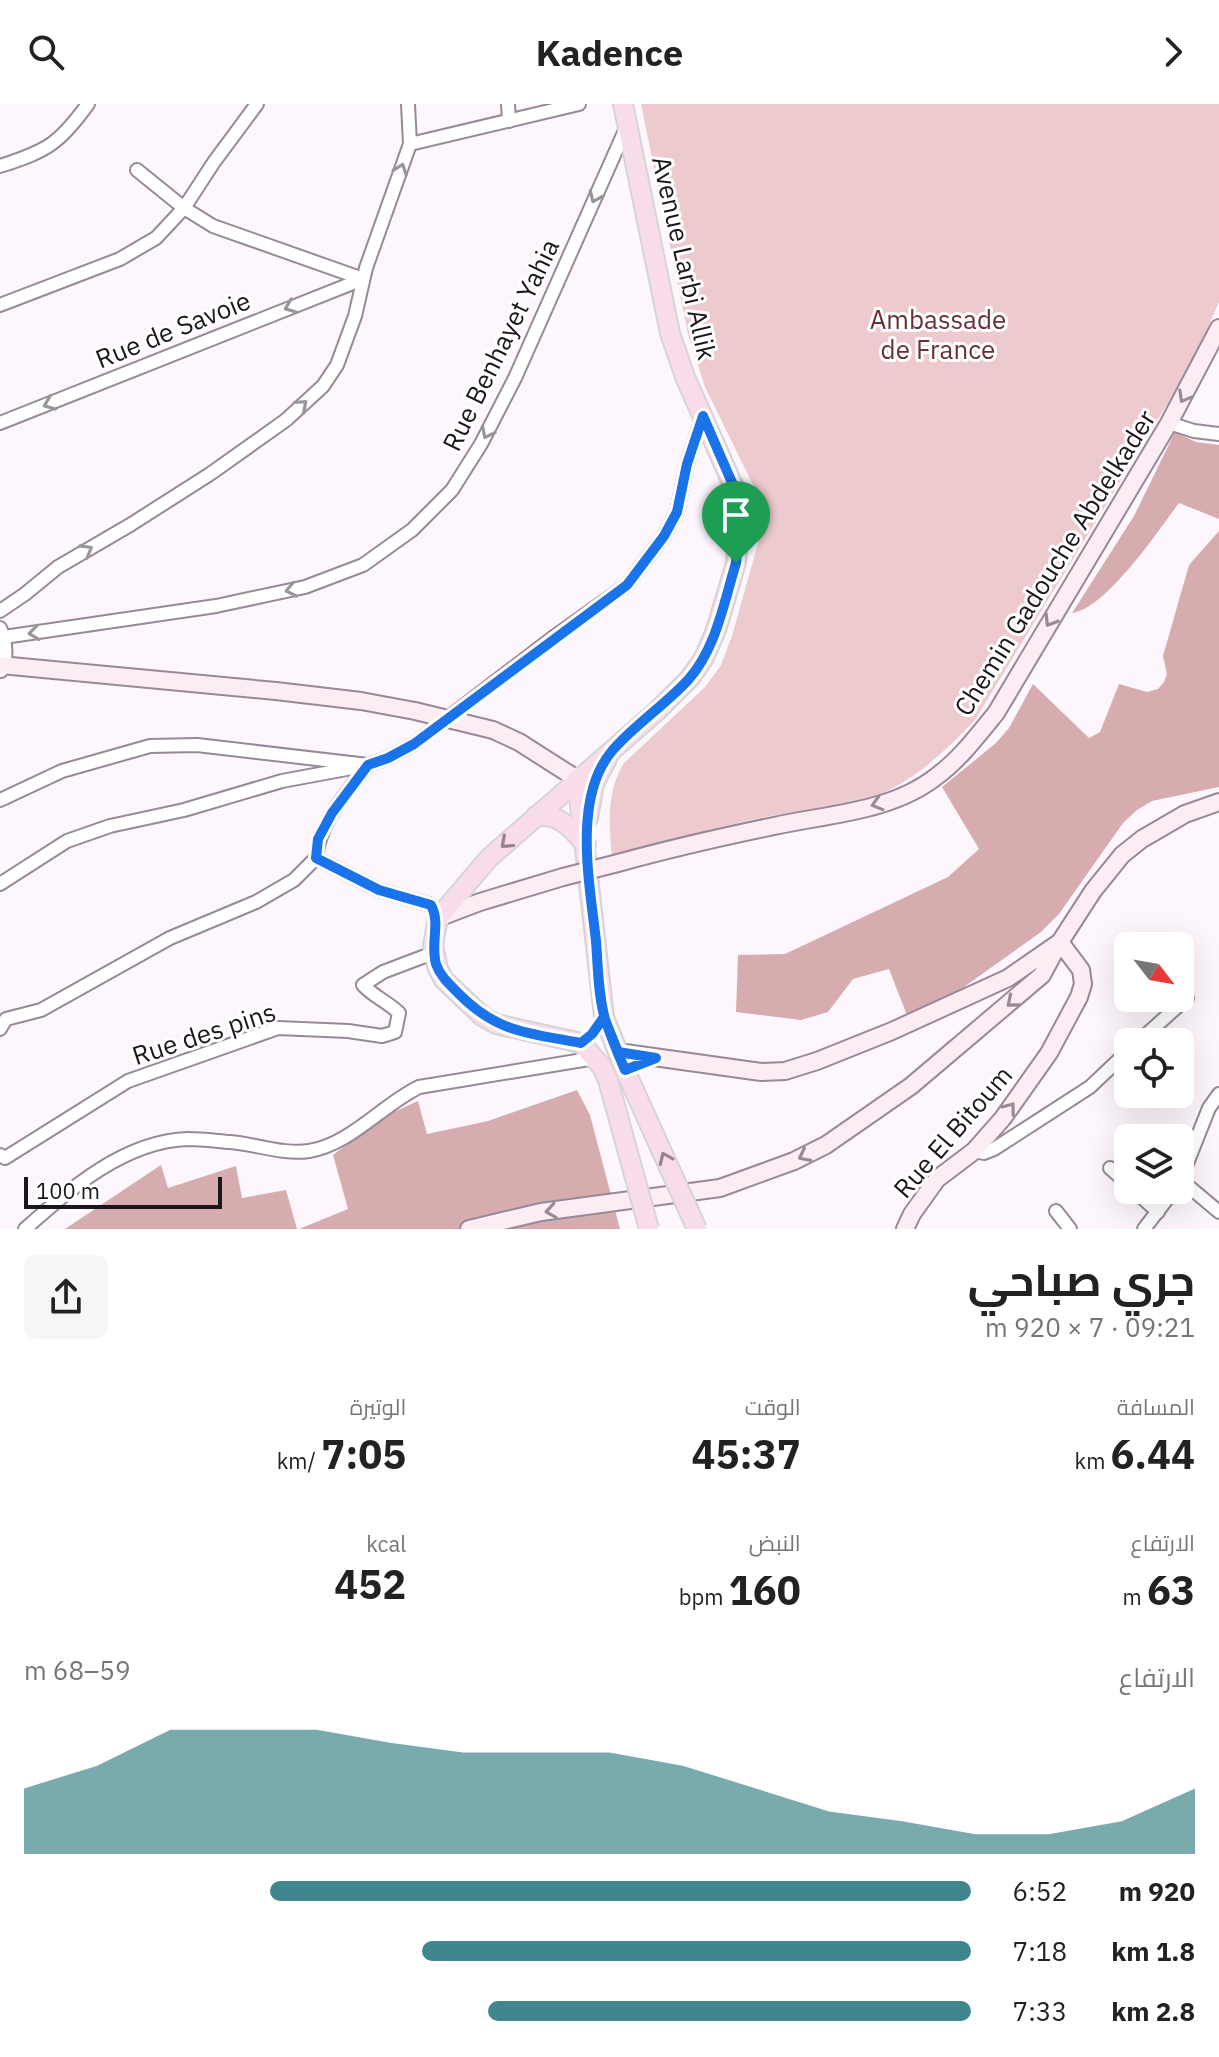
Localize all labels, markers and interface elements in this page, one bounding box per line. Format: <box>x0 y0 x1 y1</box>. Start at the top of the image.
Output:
text: Kadence <box>536 29 683 76</box>
icon: search <box>24 30 68 74</box>
icon: forward <box>1151 30 1195 74</box>
street label: Avenue Larbi Allik <box>645 153 725 363</box>
one-way arrow <box>391 163 408 177</box>
one-way arrow <box>589 188 605 203</box>
street label: Rue Benhayet Yahia <box>434 233 566 456</box>
street label: Rue de Savoie <box>90 283 255 376</box>
one-way arrow <box>284 298 298 314</box>
park label: Ambassade de France <box>870 302 1006 366</box>
one-way arrow <box>1178 389 1193 404</box>
one-way arrow <box>43 394 57 410</box>
one-way arrow <box>293 400 307 415</box>
street label: Chemin Gadouche Abdelkader <box>946 403 1163 722</box>
one-way arrow <box>481 425 496 440</box>
pin <box>702 481 770 563</box>
icon: arrive <box>714 493 758 537</box>
one-way arrow <box>78 544 93 560</box>
one-way arrow <box>284 581 298 598</box>
one-way arrow <box>1045 612 1060 627</box>
one-way arrow <box>28 624 41 641</box>
one-way arrow <box>871 795 885 811</box>
one-way arrow <box>500 834 515 848</box>
north arrow <box>1114 932 1194 1012</box>
map controls <box>1114 932 1194 1204</box>
one-way arrow <box>1007 992 1021 1007</box>
street label: Rue des pins <box>128 994 280 1072</box>
button: locate <box>1114 1028 1194 1108</box>
street label: Rue El Bitoum <box>885 1058 1019 1205</box>
one-way arrow <box>1001 1103 1015 1117</box>
button: layers <box>1114 1124 1194 1204</box>
one-way arrow <box>797 1147 812 1162</box>
one-way arrow <box>659 1152 675 1166</box>
scale bar <box>24 1173 222 1209</box>
text: 100 m <box>36 1176 100 1205</box>
one-way arrow <box>544 1202 558 1219</box>
text: جري صباحي <box>968 1251 1195 1308</box>
button: share <box>24 1255 108 1339</box>
text: 09:21 · 7 × 920 m <box>985 1310 1195 1344</box>
text: الوتيرة <box>350 1392 406 1421</box>
text: الوقت <box>745 1392 801 1421</box>
text: المسافة <box>1117 1392 1195 1421</box>
text: 7:05 <box>321 1428 406 1480</box>
text: 45:37 <box>691 1428 801 1480</box>
text: 6.44 <box>1111 1428 1195 1480</box>
text: /km <box>277 1446 321 1475</box>
text: km <box>1075 1446 1111 1475</box>
text: النبض <box>749 1528 801 1557</box>
text: الارتفاع <box>1131 1528 1195 1557</box>
text: kcal <box>366 1529 406 1558</box>
text: 452 <box>334 1558 406 1610</box>
text: 160 <box>729 1564 801 1616</box>
text: 63 <box>1147 1564 1195 1616</box>
text: bpm <box>679 1582 729 1611</box>
text: m <box>1123 1582 1147 1611</box>
text: 59–68 m <box>24 1653 131 1687</box>
text: الارتفاع <box>1119 1660 1195 1694</box>
text: 6:52 <box>1013 1874 1067 1908</box>
text: 920 m <box>1119 1874 1195 1908</box>
text: 7:18 <box>1013 1934 1067 1968</box>
text: 1.8 km <box>1111 1934 1195 1968</box>
text: 7:33 <box>1013 1994 1067 2028</box>
text: 2.8 km <box>1111 1994 1195 2028</box>

